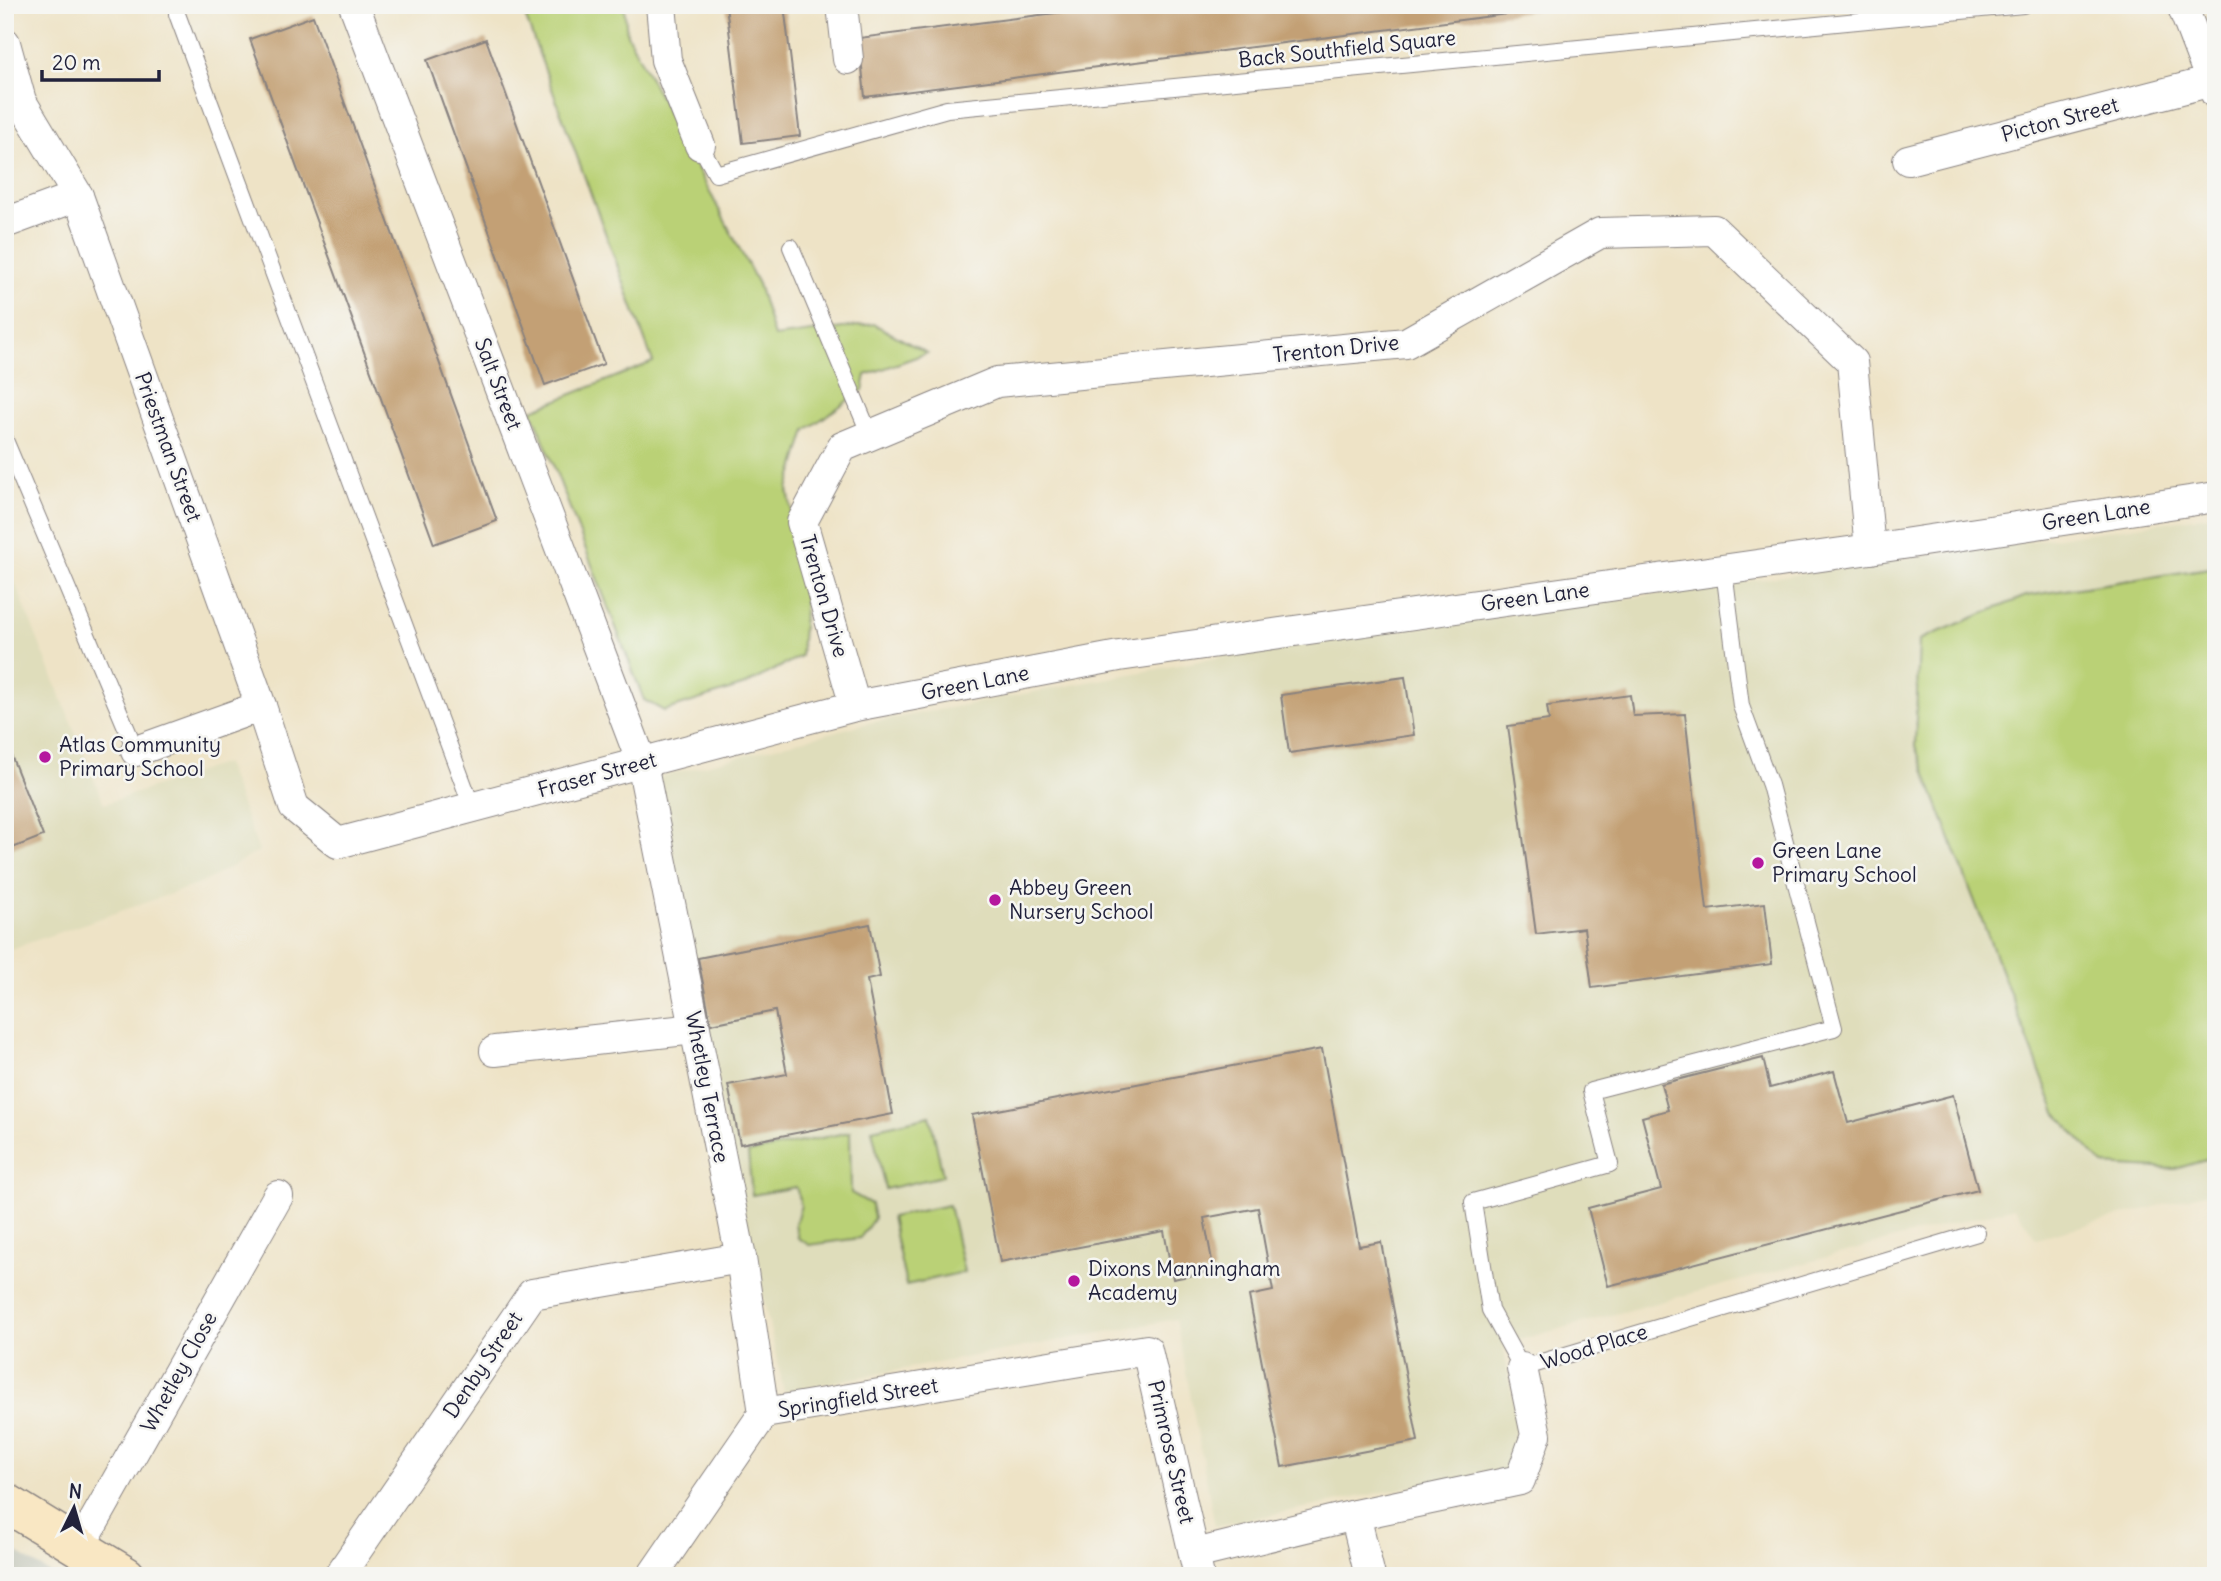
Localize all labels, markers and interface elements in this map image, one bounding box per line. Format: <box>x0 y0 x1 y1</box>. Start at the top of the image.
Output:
street label: Back Southfield Square <box>1237 24 1457 73</box>
scale bar <box>42 38 159 82</box>
text: 20 m <box>52 49 101 76</box>
street label: Picton Street <box>1998 91 2121 148</box>
street label: Trenton Drive <box>1272 328 1400 369</box>
street label: Salt Street <box>469 334 528 434</box>
street label: Priestman Street <box>129 368 208 525</box>
street label: Green Lane <box>2040 493 2152 536</box>
street label: Trenton Drive <box>794 531 855 660</box>
street label: Green Lane <box>1479 576 1591 618</box>
street label: Green Lane <box>919 659 1031 706</box>
place label: Atlas Community Primary School <box>59 731 221 782</box>
street label: Fraser Street <box>535 746 659 803</box>
marker: Atlas Community Primary School <box>37 749 53 765</box>
place label: Green Lane Primary School <box>1772 837 1917 888</box>
marker: Green Lane Primary School <box>1750 855 1766 871</box>
place label: Abbey Green Nursery School <box>1009 874 1153 925</box>
marker: Abbey Green Nursery School <box>987 892 1003 908</box>
street label: Whetley Terrace <box>680 1009 735 1165</box>
place label: Dixons Manningham Academy <box>1088 1255 1280 1306</box>
marker: Dixons Manningham Academy <box>1066 1273 1082 1289</box>
street label: Denby Street <box>437 1306 528 1423</box>
street label: Whetley Close <box>134 1307 223 1437</box>
street label: Wood Place <box>1537 1318 1650 1376</box>
street label: Springfield Street <box>776 1372 940 1423</box>
street label: Primrose Street <box>1142 1378 1201 1526</box>
north arrow <box>38 1472 108 1542</box>
text: N <box>68 1479 83 1504</box>

